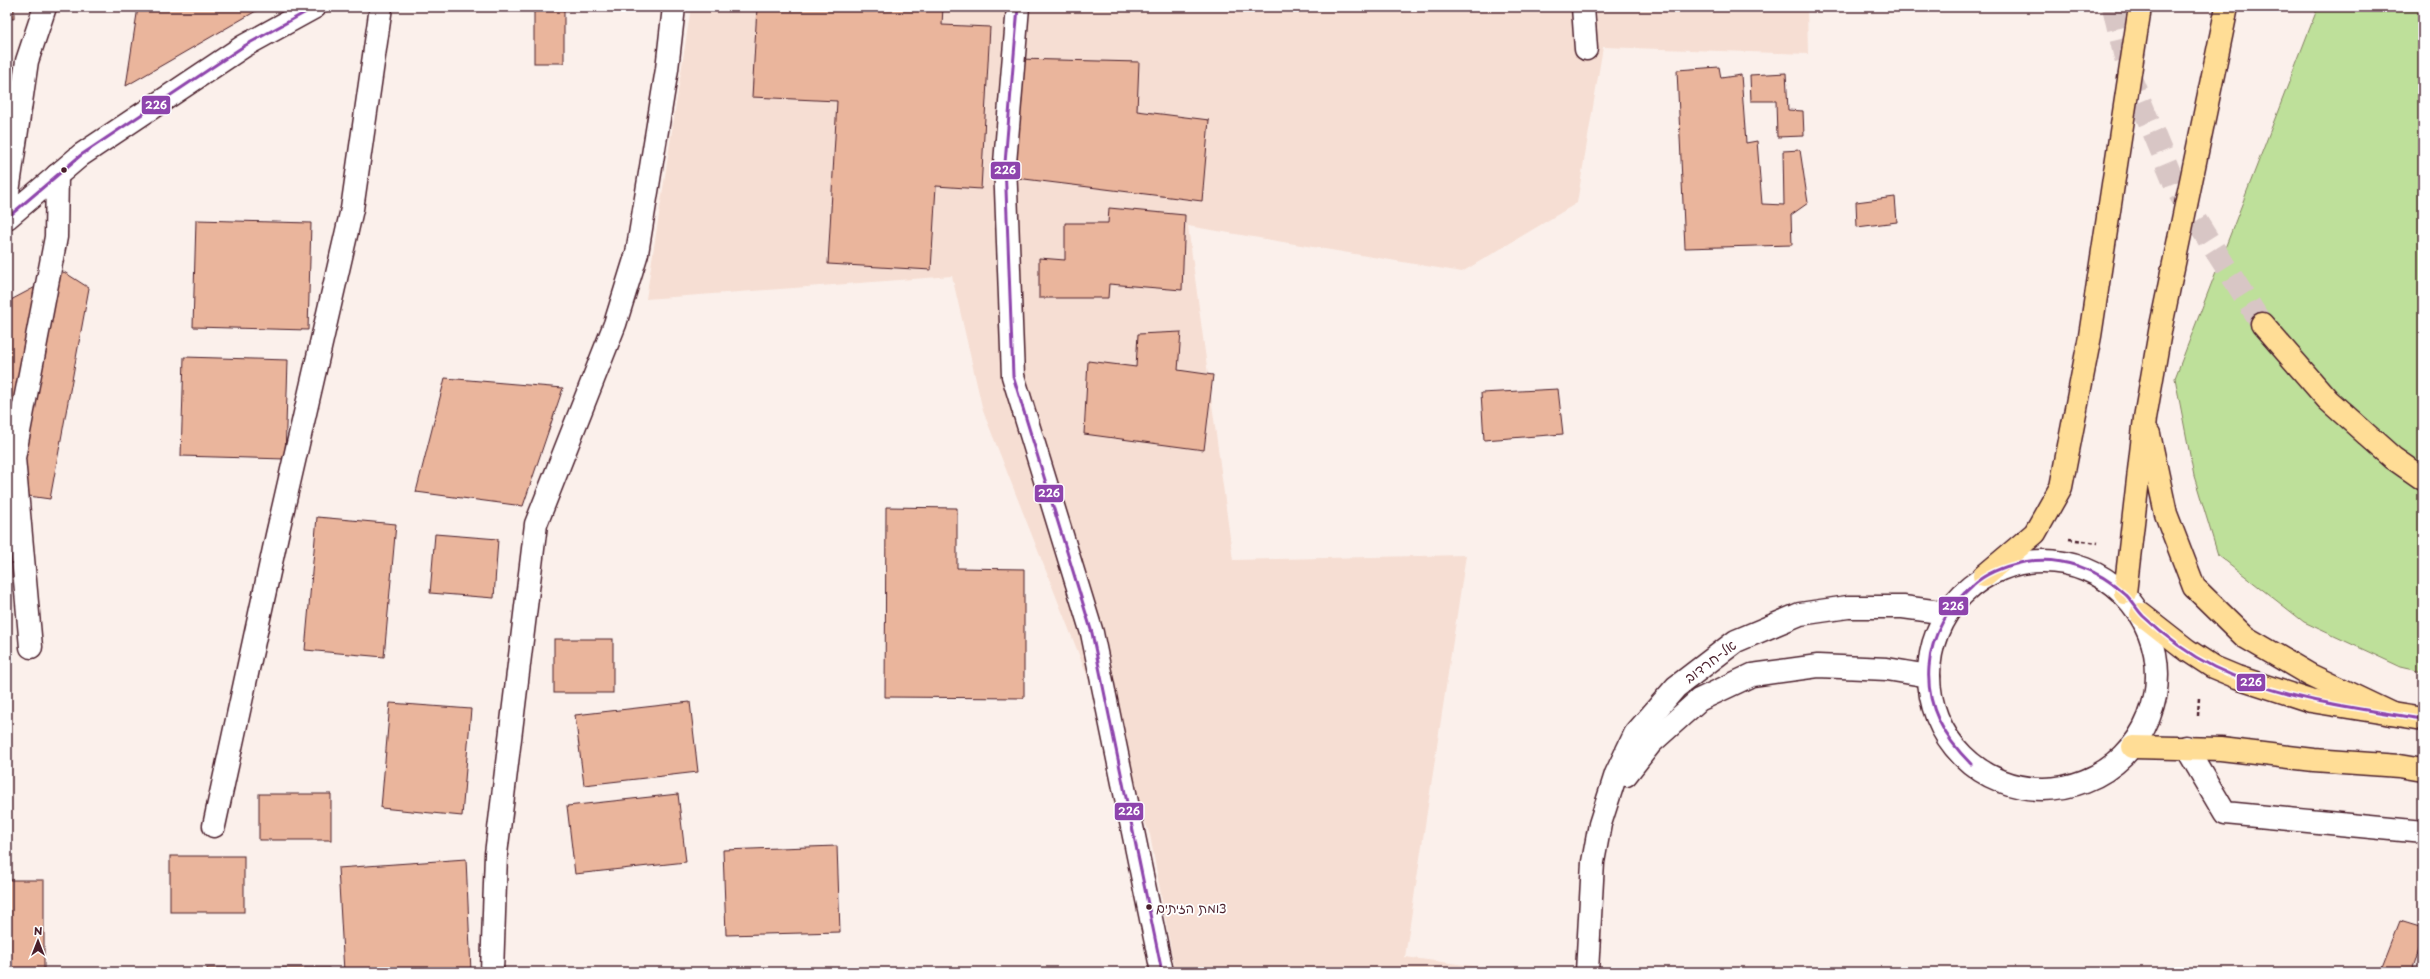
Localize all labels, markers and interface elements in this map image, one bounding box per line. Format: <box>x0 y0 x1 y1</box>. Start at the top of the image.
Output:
line badge: 226 <box>141 95 171 115</box>
text: 226 <box>145 96 167 113</box>
line badge: 226 <box>990 161 1021 180</box>
text: 226 <box>994 161 1016 178</box>
unlabelled marker <box>59 165 69 175</box>
line badge: 226 <box>1034 484 1064 503</box>
text: 226 <box>1038 484 1060 501</box>
line badge: 226 <box>1938 596 1969 616</box>
text: 226 <box>1942 597 1964 614</box>
street label: אל-חרדוב <box>1680 634 1741 688</box>
line badge: 226 <box>2236 673 2266 692</box>
text: 226 <box>2240 673 2262 690</box>
line badge: 226 <box>1114 802 1144 821</box>
text: 226 <box>1118 802 1140 819</box>
place label: צומת הזיתים <box>1156 898 1227 917</box>
marker: צומת הזיתים <box>1144 902 1154 912</box>
north arrow <box>18 921 58 961</box>
text: N <box>34 922 43 939</box>

